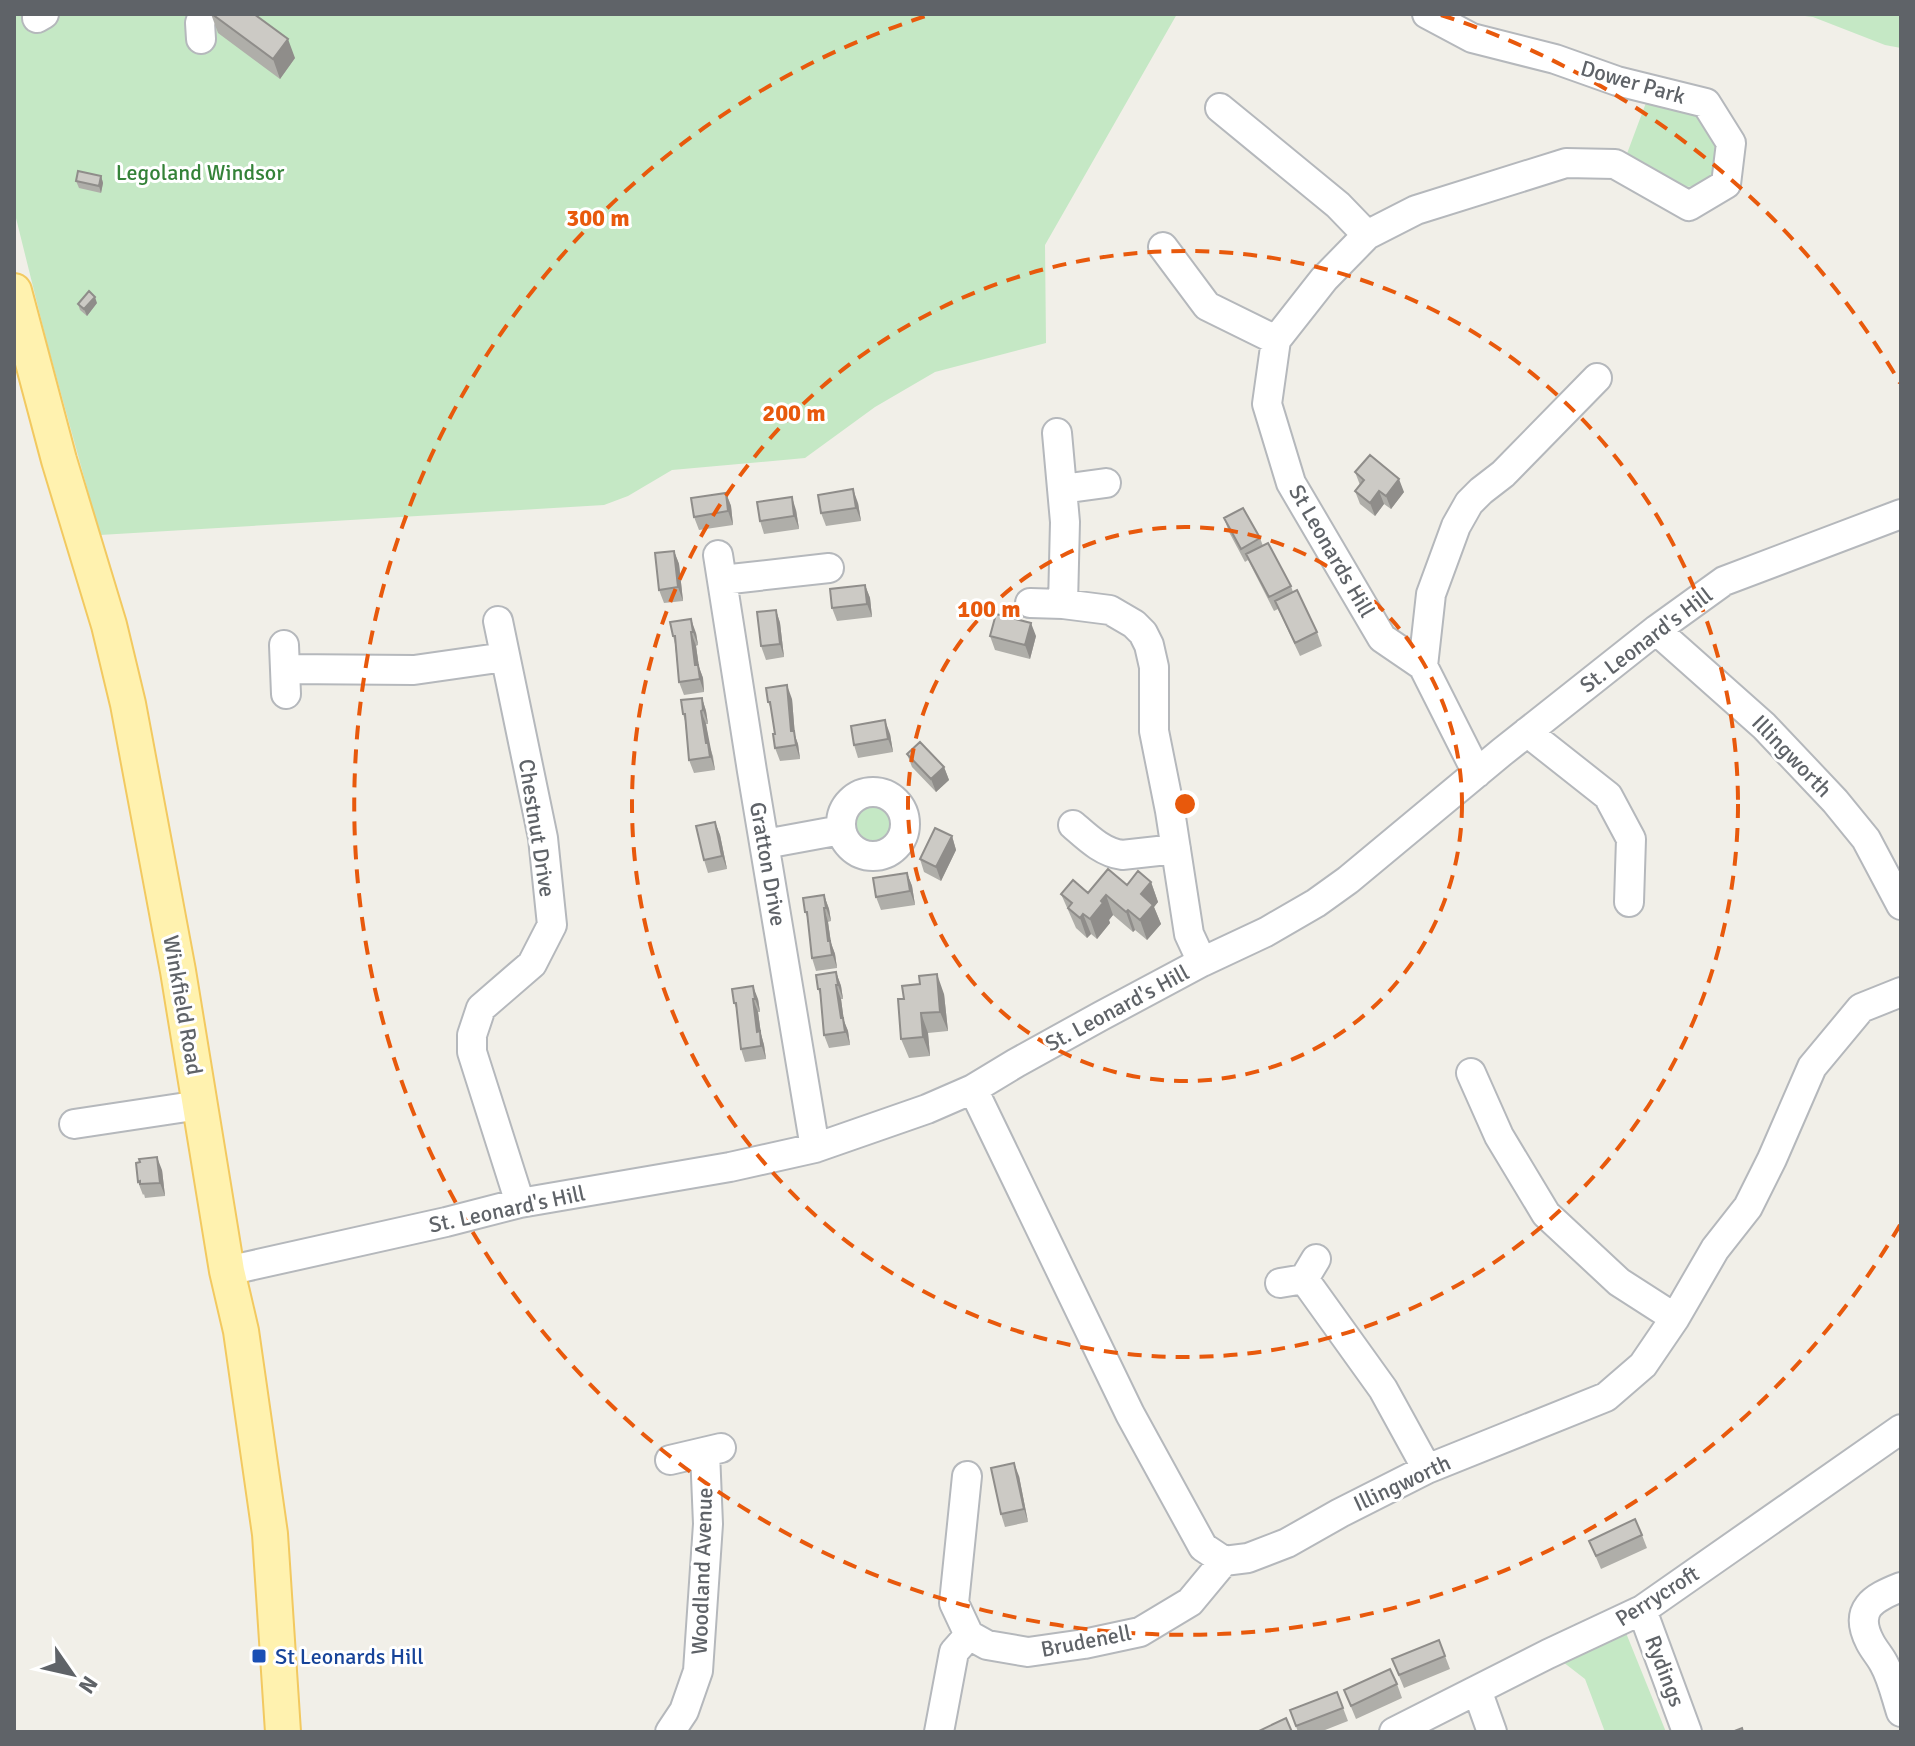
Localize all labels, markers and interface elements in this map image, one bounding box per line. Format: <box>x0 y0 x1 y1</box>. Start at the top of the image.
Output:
street label: Dower Park <box>1578 54 1688 110</box>
park label: Legoland Windsor <box>116 159 284 186</box>
text: 300 m <box>566 203 630 233</box>
text: 200 m <box>762 398 826 428</box>
street label: St Leonards Hill <box>1283 480 1381 622</box>
street label: St. Leonard's Hill <box>1574 581 1718 699</box>
text: 100 m <box>957 594 1021 624</box>
street label: Illingworth <box>1746 709 1838 803</box>
street label: Chestnut Drive <box>513 757 561 899</box>
centre of rings <box>1171 790 1199 818</box>
street label: Gratton Drive <box>744 800 792 928</box>
street label: Winkfield Road <box>157 933 209 1077</box>
street label: St. Leonard's Hill <box>1040 959 1194 1057</box>
street label: St. Leonard's Hill <box>426 1179 588 1239</box>
street label: Illingworth <box>1349 1449 1455 1517</box>
street label: Woodland Avenue <box>686 1487 718 1655</box>
street label: Perrycroft <box>1610 1560 1704 1632</box>
street label: Brudenell <box>1039 1619 1133 1663</box>
street label: Rydings <box>1639 1632 1691 1710</box>
north arrow <box>32 1634 112 1714</box>
place label: St Leonards Hill <box>275 1643 424 1670</box>
marker: St Leonards Hill <box>250 1647 268 1665</box>
text: N <box>73 1671 104 1699</box>

